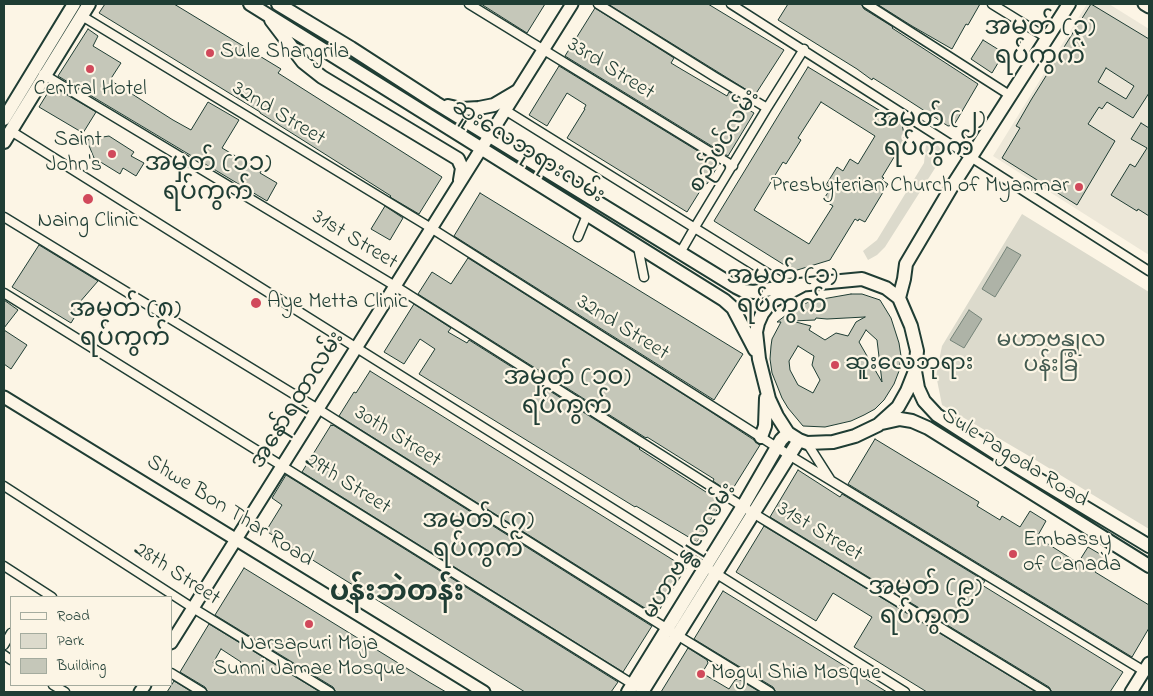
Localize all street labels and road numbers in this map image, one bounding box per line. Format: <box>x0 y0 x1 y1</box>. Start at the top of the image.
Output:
street label: 33rd Street <box>561 33 659 107</box>
street label: 32nd Street <box>227 77 329 153</box>
street label: စည်ပင်လမ်း <box>685 86 767 198</box>
street label: ဆူးလေဘုရားလမ်း <box>446 95 608 211</box>
street label: 31st Street <box>306 205 402 277</box>
street label: 32nd Street <box>571 290 673 368</box>
street label: အနော်ရထာလမ်း <box>246 328 352 474</box>
street label: 30th Street <box>349 401 445 475</box>
street label: Sule Pagoda Road <box>936 403 1092 515</box>
street label: 29th Street <box>299 448 395 522</box>
street label: Shwe Bon Thar Road <box>141 450 317 574</box>
street label: မဟာဗန္ဓုလလမ်း <box>638 479 744 625</box>
street label: 31st Street <box>771 497 867 569</box>
street label: 28th Street <box>128 537 224 613</box>

